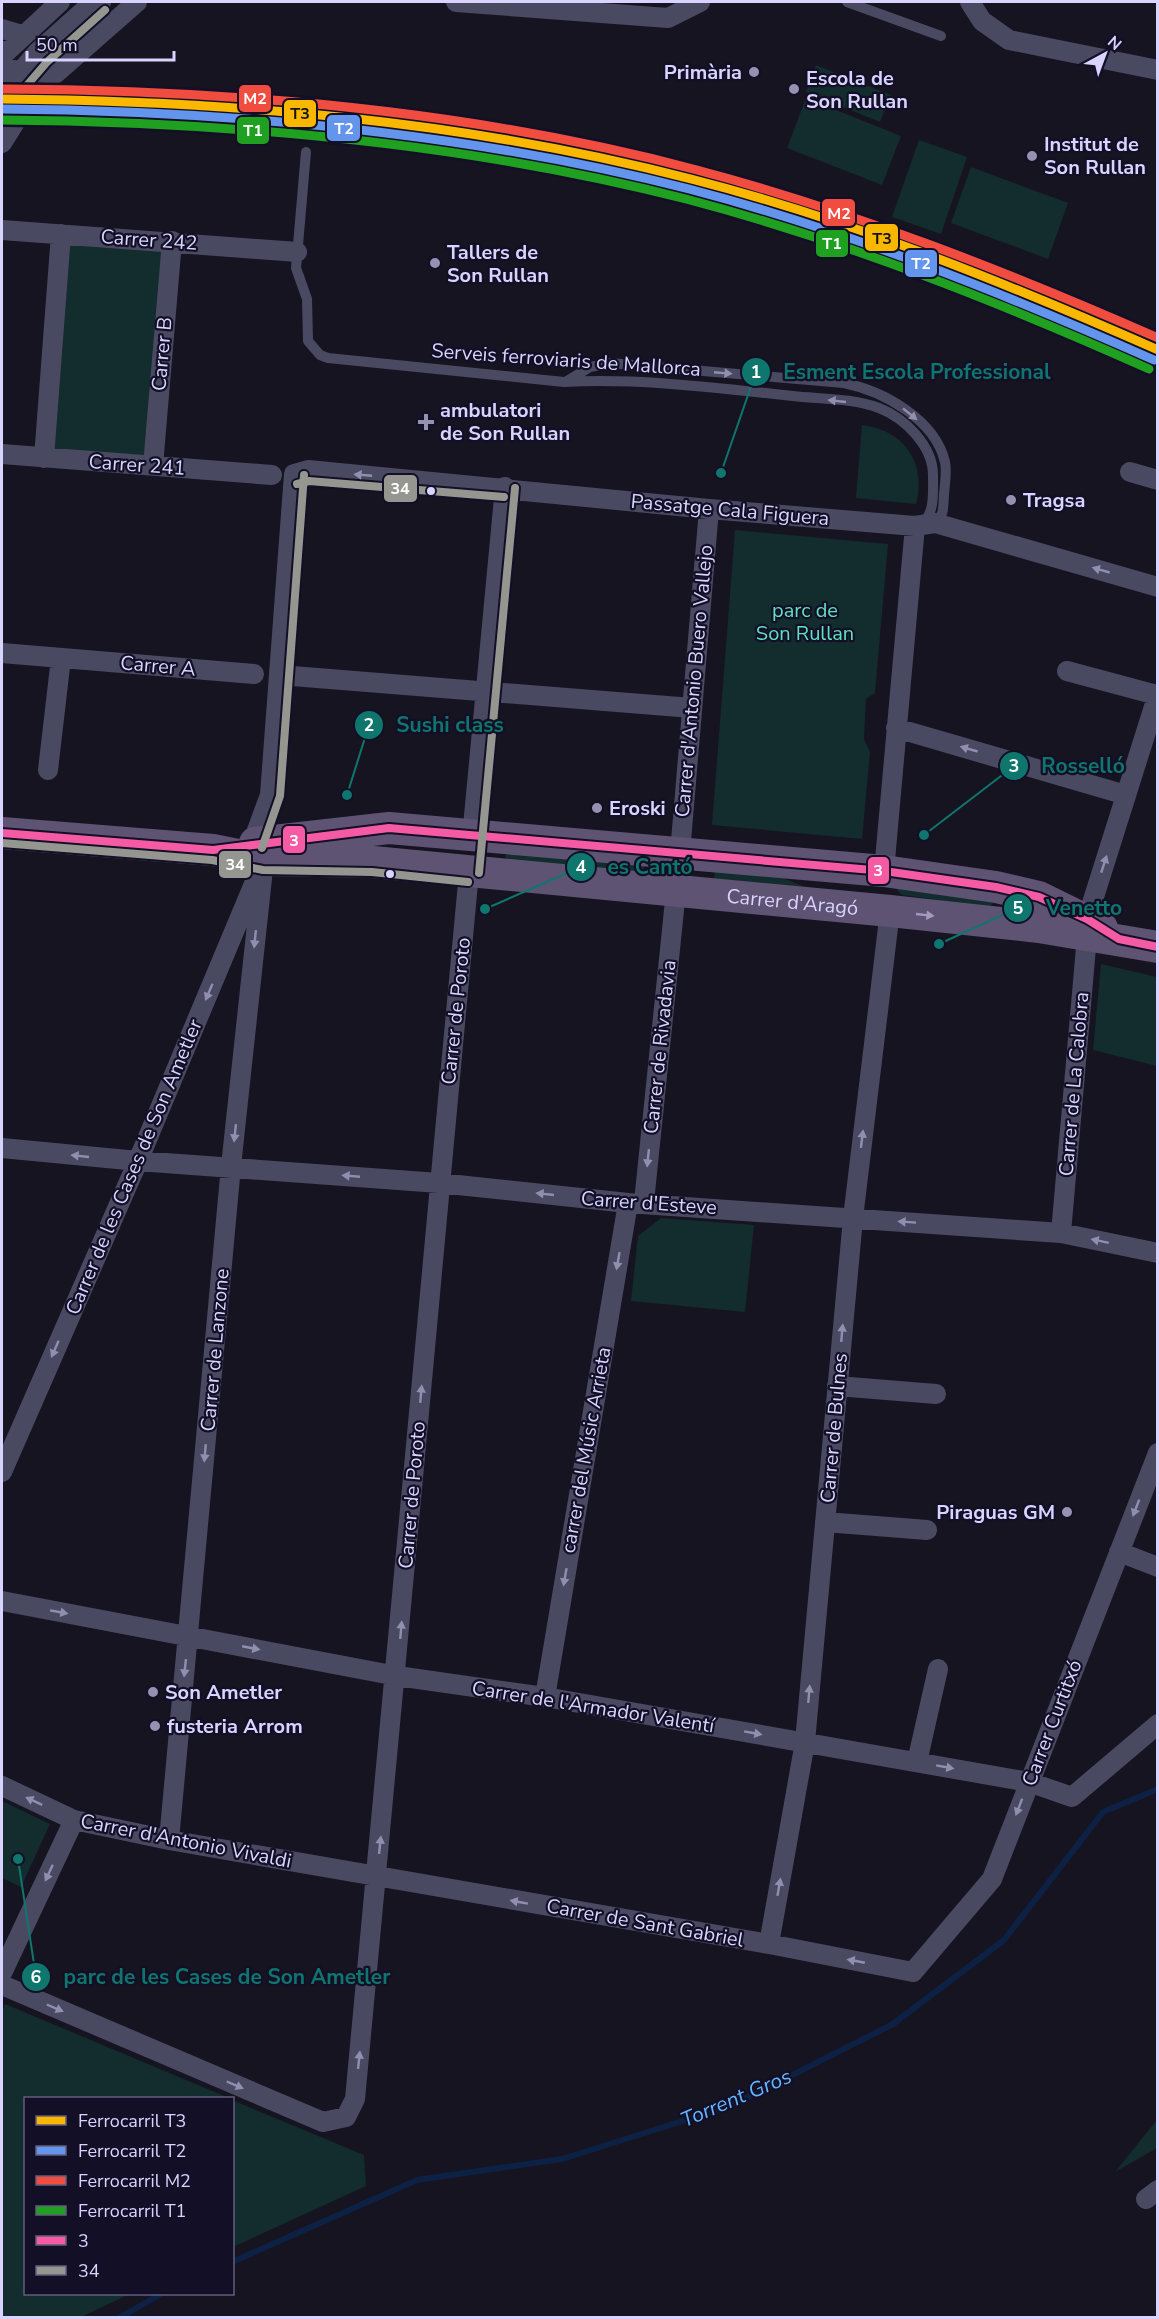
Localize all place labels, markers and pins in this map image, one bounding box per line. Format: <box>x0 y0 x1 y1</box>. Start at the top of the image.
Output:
place label: Primària <box>664 59 742 86</box>
marker: Primària <box>747 65 761 79</box>
place label: Escola de Son Rullan <box>806 65 908 115</box>
marker: Escola de Son Rullan <box>787 82 801 96</box>
place label: Institut de Son Rullan <box>1044 131 1146 181</box>
marker: Institut de Son Rullan <box>1025 149 1039 163</box>
place label: Tallers de Son Rullan <box>447 239 549 289</box>
marker: Tallers de Son Rullan <box>428 256 442 270</box>
callout: Esment Escola Professional <box>741 353 1063 392</box>
place label: ambulatori de Son Rullan <box>440 397 570 447</box>
marker: ambulatori de Son Rullan <box>417 413 435 431</box>
unlabelled marker <box>425 485 437 497</box>
place label: Tragsa <box>1023 487 1085 514</box>
marker: Tragsa <box>1004 493 1018 507</box>
callout: Sushi class <box>354 705 515 744</box>
callout: Rosselló <box>999 747 1137 786</box>
place label: Eroski <box>609 795 666 822</box>
marker: Eroski <box>590 801 604 815</box>
callout: es Cantó <box>566 847 705 886</box>
unlabelled marker <box>384 868 396 880</box>
callout: Venetto <box>1003 888 1134 927</box>
place label: Piraguas GM <box>936 1499 1055 1526</box>
marker: Piraguas GM <box>1060 1505 1074 1519</box>
place label: Son Ametler <box>165 1679 282 1706</box>
marker: Son Ametler <box>146 1685 160 1699</box>
place label: fusteria Arrom <box>167 1713 303 1740</box>
marker: fusteria Arrom <box>148 1719 162 1733</box>
callout: parc de les Cases de Son Ametler <box>21 1957 402 1996</box>

